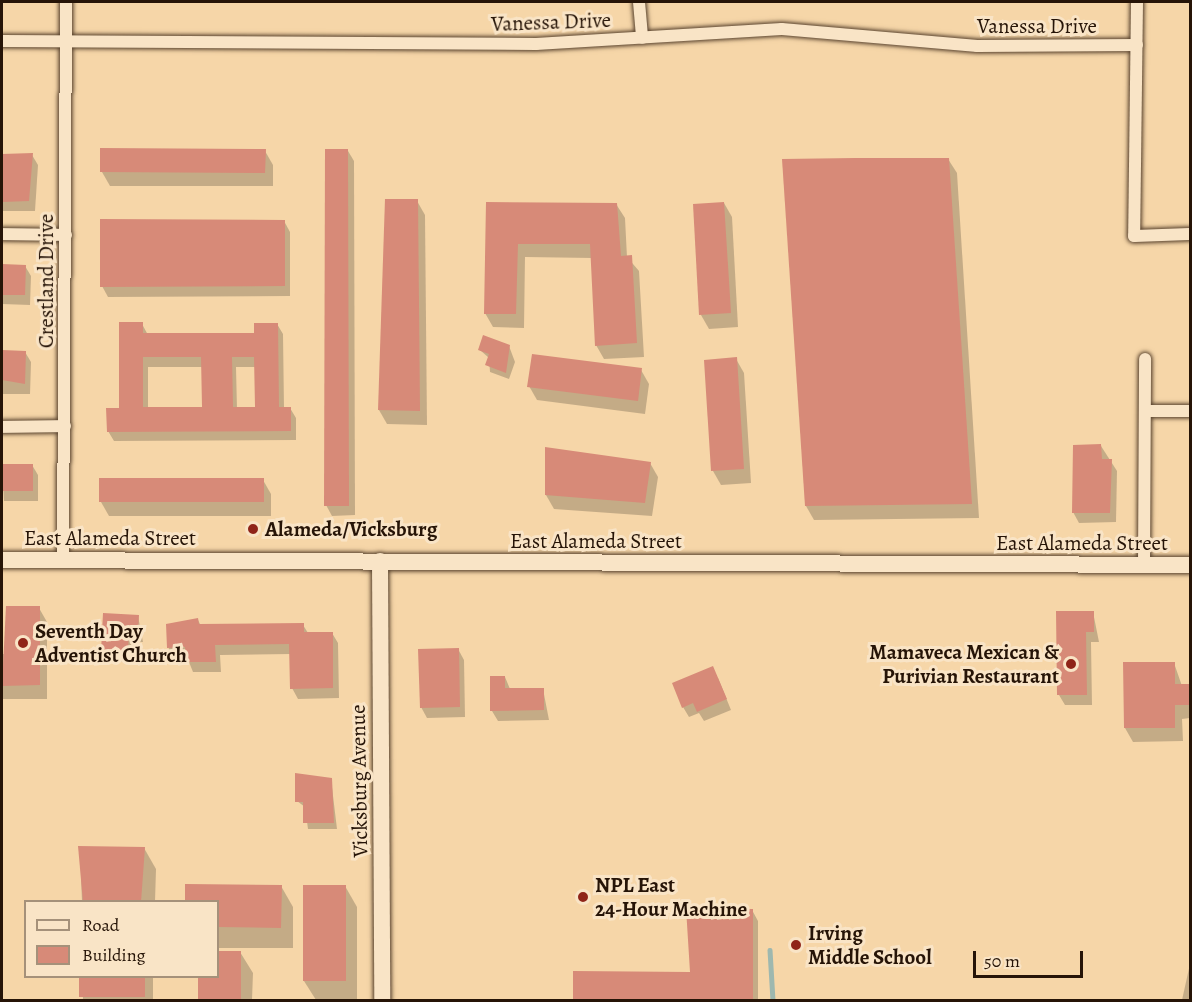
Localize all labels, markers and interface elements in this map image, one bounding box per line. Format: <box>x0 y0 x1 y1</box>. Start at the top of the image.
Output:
street label: Vanessa Drive <box>491 7 611 37</box>
street label: Vanessa Drive <box>977 13 1097 39</box>
street label: Crestland Drive <box>33 214 59 348</box>
place label: Alameda/Vicksburg <box>265 516 437 542</box>
marker: Alameda/Vicksburg <box>246 522 260 536</box>
street label: East Alameda Street <box>24 525 196 551</box>
street label: East Alameda Street <box>510 528 682 554</box>
street label: East Alameda Street <box>996 530 1168 556</box>
place label: Seventh Day Adventist Church <box>35 618 187 668</box>
marker: Seventh Day Adventist Church <box>16 636 30 650</box>
place label: Mamaveca Mexican & Purivian Restaurant <box>869 639 1059 689</box>
marker: Mamaveca Mexican & Purivian Restaurant <box>1064 657 1078 671</box>
street label: Vicksburg Avenue <box>345 704 373 858</box>
place label: NPL East 24-Hour Machine <box>595 872 747 922</box>
marker: NPL East 24-Hour Machine <box>576 890 590 904</box>
legend <box>24 900 219 978</box>
text: Road <box>82 913 119 937</box>
place label: Irving Middle School <box>808 920 932 970</box>
marker: Irving Middle School <box>789 938 803 952</box>
scale bar <box>976 939 1086 977</box>
text: Building <box>82 943 146 967</box>
text: 50 m <box>984 949 1020 973</box>

